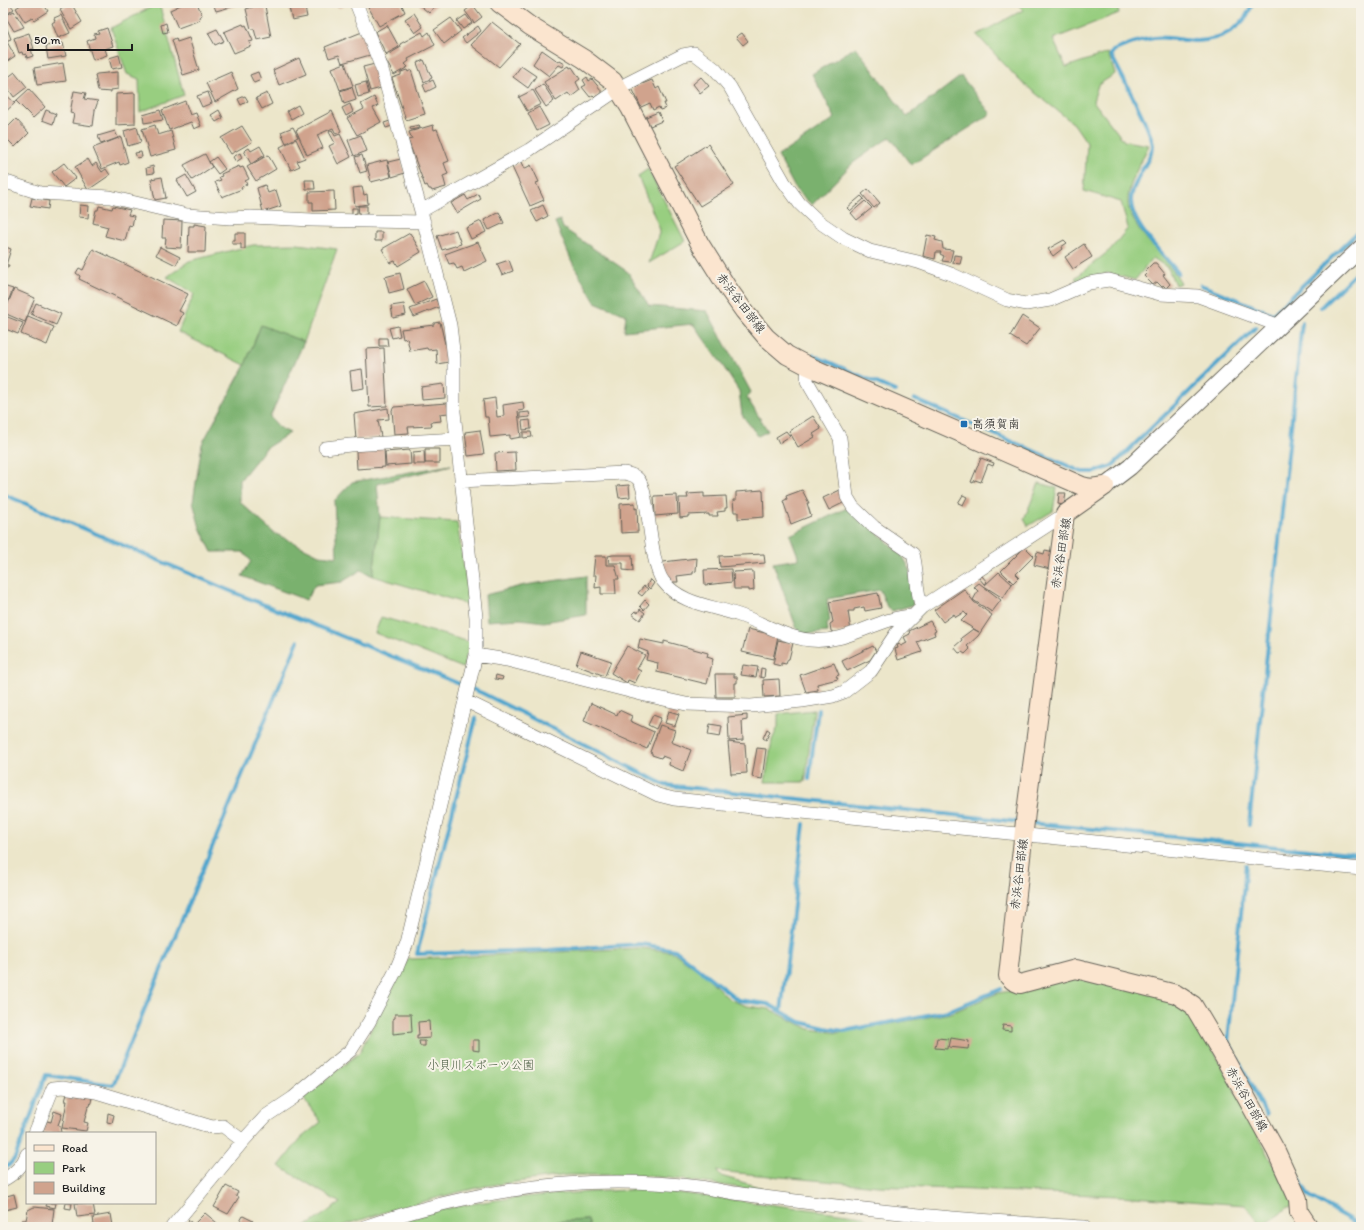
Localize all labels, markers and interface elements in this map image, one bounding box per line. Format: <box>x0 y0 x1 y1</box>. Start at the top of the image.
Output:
scale bar <box>28 26 132 52</box>
text: 50 m <box>34 33 60 47</box>
street label: 赤浜谷田部線 <box>714 270 768 336</box>
place label: 高須賀南 <box>972 417 1020 431</box>
marker: 高須賀南 <box>959 419 969 429</box>
street label: 赤浜谷田部線 <box>1048 516 1074 590</box>
street label: 赤浜谷田部線 <box>1008 837 1030 911</box>
park label: 小貝川スポーツ公園 <box>427 1058 535 1072</box>
street label: 赤浜谷田部線 <box>1223 1064 1271 1134</box>
legend <box>26 1132 156 1204</box>
text: Road <box>62 1141 88 1155</box>
text: Park <box>62 1161 86 1175</box>
text: Building <box>62 1181 106 1195</box>

